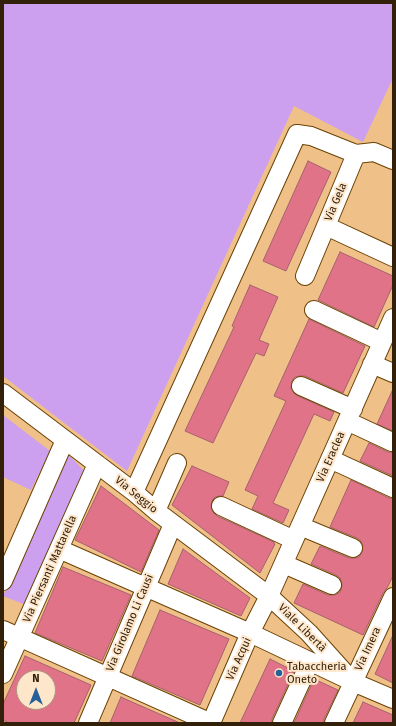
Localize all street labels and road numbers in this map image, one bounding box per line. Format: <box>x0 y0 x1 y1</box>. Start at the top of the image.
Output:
street label: Via Gela <box>322 181 350 223</box>
street label: Via Eraclea <box>314 430 348 484</box>
street label: Via Seggio <box>112 474 160 516</box>
street label: Via Piersanti Mattarella <box>20 513 80 625</box>
street label: Via Girolamo Li Causi <box>103 572 157 674</box>
street label: Viale Libertà <box>275 601 329 655</box>
street label: Via Imera <box>352 625 384 673</box>
street label: Via Acqui <box>224 636 254 682</box>

